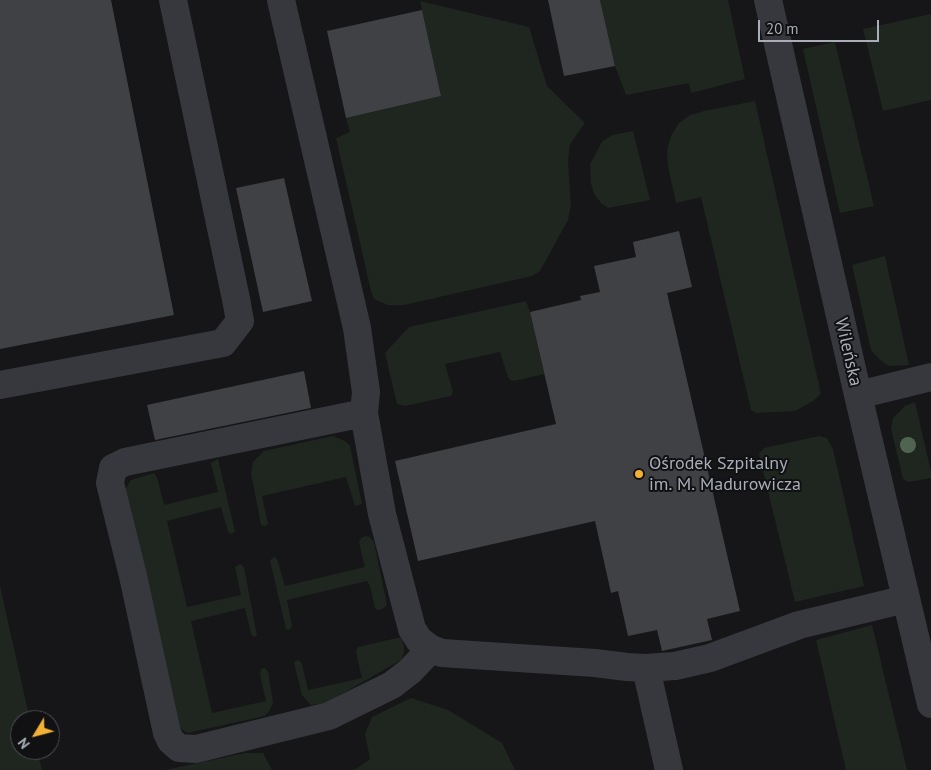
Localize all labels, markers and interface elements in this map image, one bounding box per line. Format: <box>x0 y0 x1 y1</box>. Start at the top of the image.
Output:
scale bar <box>761 10 882 42</box>
text: 20 m <box>766 19 799 38</box>
street label: Wileńska <box>830 316 866 388</box>
place label: Ośrodek Szpitalny im. M. Madurowicza <box>649 453 801 496</box>
marker: Ośrodek Szpitalny im. M. Madurowicza <box>633 468 645 480</box>
north arrow <box>10 710 60 760</box>
text: N <box>14 734 34 753</box>

